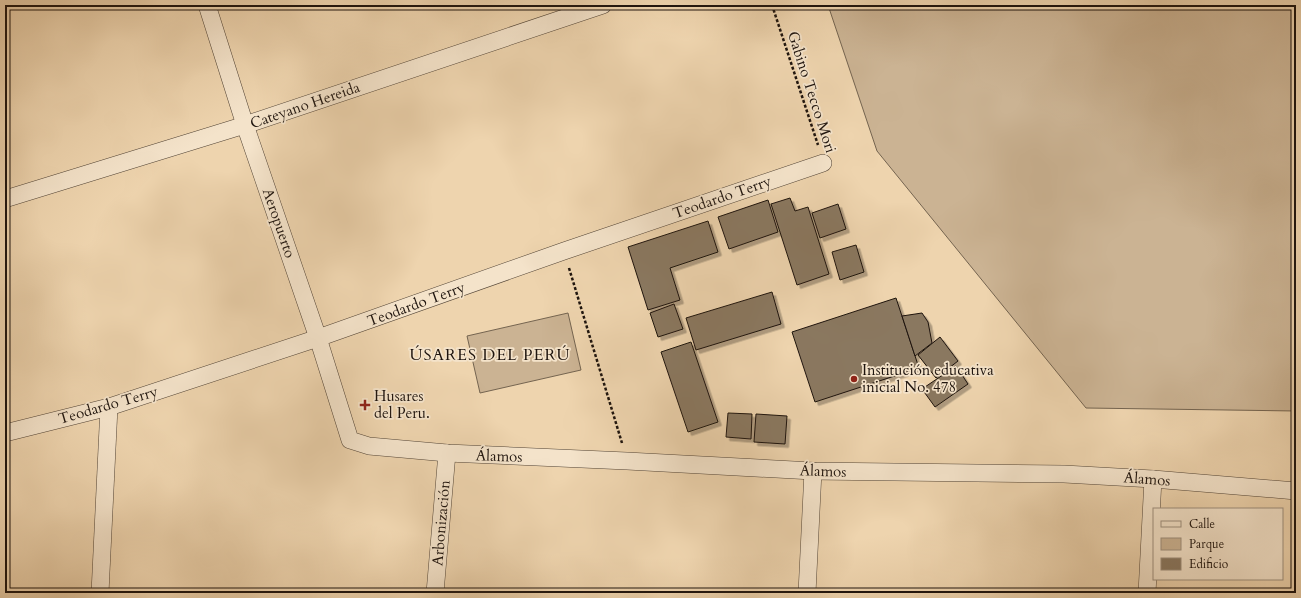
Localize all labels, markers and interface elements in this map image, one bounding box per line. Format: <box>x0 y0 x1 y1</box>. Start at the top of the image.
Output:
street label: Gabino Tecco Mori <box>783 29 841 155</box>
street label: Cateyano Hereida <box>247 77 363 133</box>
street label: Teodardo Terry <box>670 171 774 223</box>
street label: Aeropuerto <box>258 186 300 260</box>
street label: Teodardo Terry <box>364 277 468 331</box>
district label: ÚSARES DEL PERÚ <box>409 344 571 366</box>
place label: Institución educativa inicial No. 478 <box>862 360 994 397</box>
marker: Institución educativa inicial No. 478 <box>849 374 859 384</box>
street label: Teodardo Terry <box>56 381 160 429</box>
place label: Husares del Peru. <box>374 386 430 423</box>
marker: Husares del Peru. <box>359 399 371 411</box>
street label: Álamos <box>475 445 523 467</box>
street label: Álamos <box>799 460 847 482</box>
street label: Álamos <box>1123 467 1171 491</box>
street label: Arbonización <box>427 479 455 567</box>
legend <box>1153 508 1283 580</box>
text: Calle <box>1189 516 1215 532</box>
text: Parque <box>1189 536 1224 552</box>
text: Edificio <box>1189 556 1229 572</box>

